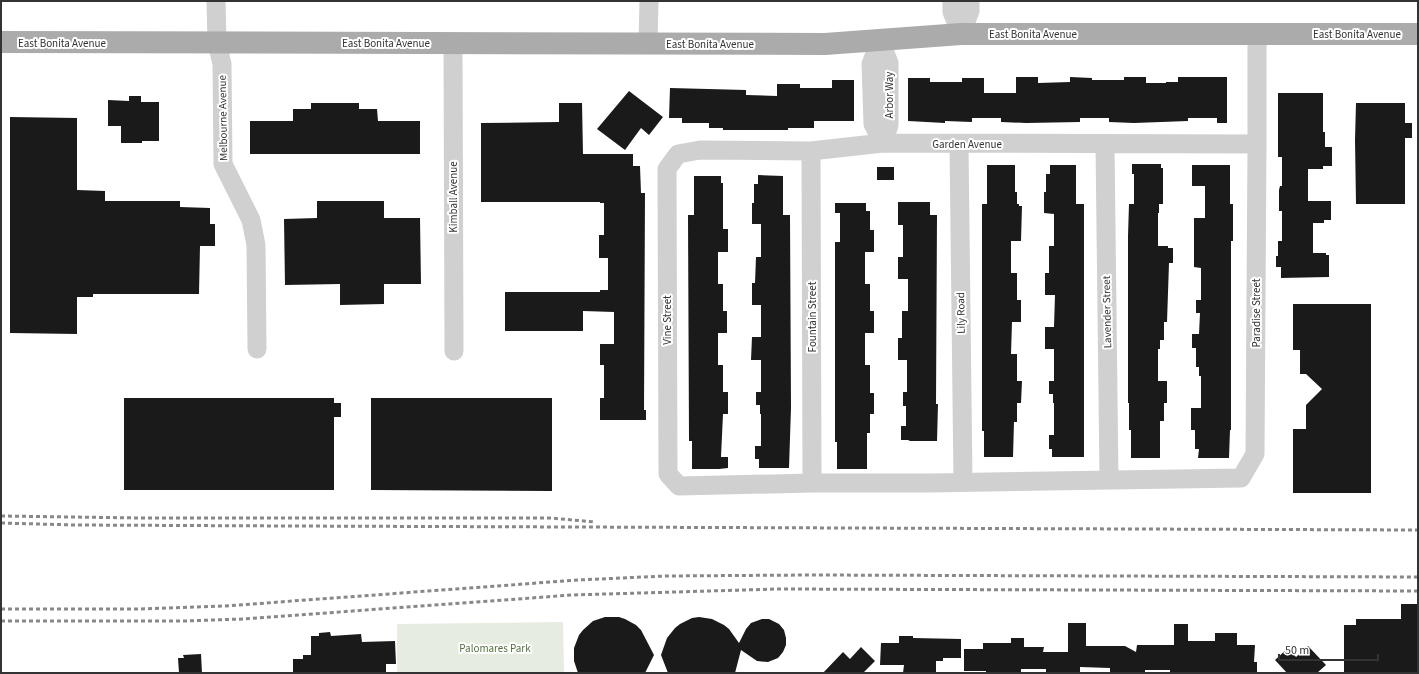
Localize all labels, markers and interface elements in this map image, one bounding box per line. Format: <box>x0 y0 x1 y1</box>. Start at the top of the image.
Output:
street label: East Bonita Avenue <box>989 27 1078 42</box>
street label: East Bonita Avenue <box>1313 27 1402 42</box>
street label: East Bonita Avenue <box>18 36 107 51</box>
street label: East Bonita Avenue <box>342 36 431 51</box>
street label: East Bonita Avenue <box>666 37 755 52</box>
street label: Arbor Way <box>882 72 897 119</box>
street label: Melbourne Avenue <box>215 74 231 161</box>
street label: Garden Avenue <box>932 137 1002 152</box>
street label: Kimball Avenue <box>446 161 461 233</box>
street label: Lavender Street <box>1099 275 1115 348</box>
street label: Paradise Street <box>1249 278 1264 348</box>
street label: Fountain Street <box>805 281 820 352</box>
street label: Lily Road <box>953 292 969 334</box>
street label: Vine Street <box>660 295 675 345</box>
scale bar <box>1279 636 1378 662</box>
park label: Palomares Park <box>459 641 531 656</box>
text: 50 m <box>1285 642 1309 659</box>

